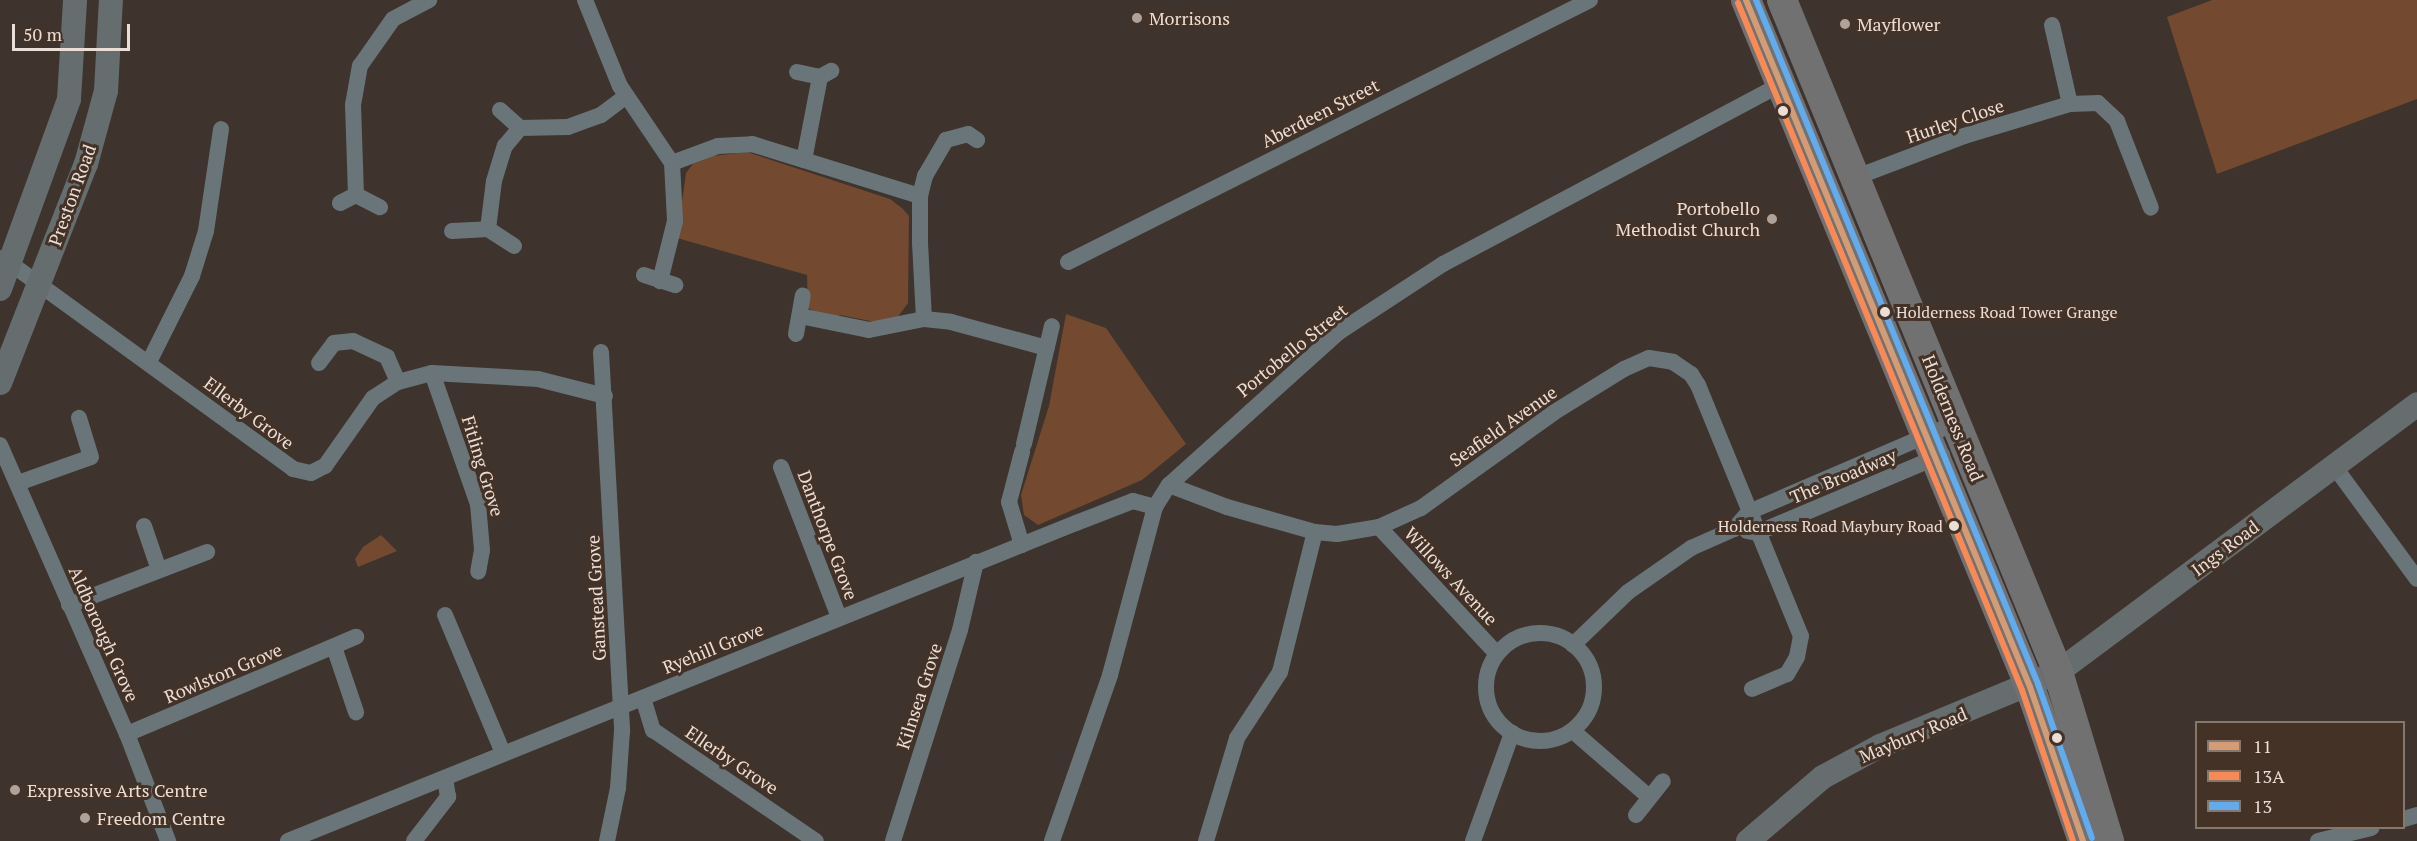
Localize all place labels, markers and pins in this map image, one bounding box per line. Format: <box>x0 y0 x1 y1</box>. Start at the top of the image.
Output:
place label: Morrisons <box>1149 7 1230 29</box>
marker: Morrisons <box>1130 11 1144 25</box>
place label: Mayflower <box>1857 13 1940 35</box>
marker: Mayflower <box>1838 17 1852 31</box>
unlabelled marker <box>1777 105 1789 117</box>
place label: Portobello Methodist Church <box>1616 198 1760 240</box>
marker: Portobello Methodist Church <box>1765 212 1779 226</box>
place label: Holderness Road Tower Grange <box>1896 302 2118 322</box>
marker: Holderness Road Tower Grange <box>1879 306 1891 318</box>
place label: Holderness Road Maybury Road <box>1718 516 1943 536</box>
marker: Holderness Road Maybury Road <box>1948 520 1960 532</box>
unlabelled marker <box>2051 732 2063 744</box>
place label: Expressive Arts Centre <box>27 779 208 801</box>
marker: Expressive Arts Centre <box>8 783 22 797</box>
place label: Freedom Centre <box>97 807 225 829</box>
marker: Freedom Centre <box>78 811 92 825</box>

